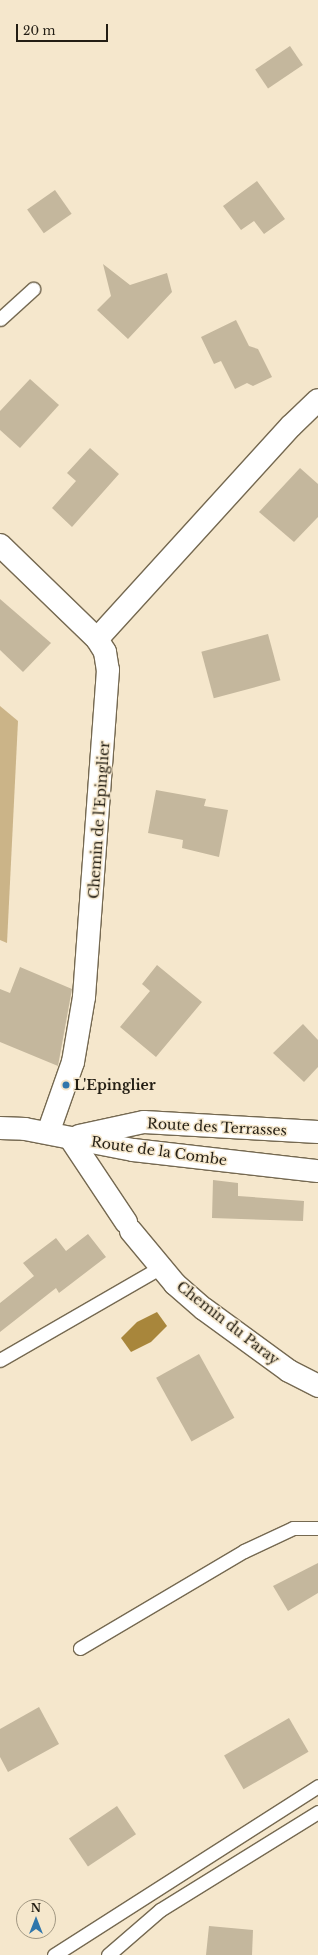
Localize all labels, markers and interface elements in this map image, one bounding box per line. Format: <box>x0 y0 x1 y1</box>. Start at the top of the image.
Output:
scale bar <box>18 16 110 42</box>
text: 20 m <box>23 23 55 38</box>
street label: Chemin de l'Epinglier <box>85 741 113 899</box>
place label: L'Epinglier <box>74 1077 156 1093</box>
marker: L'Epinglier <box>61 1080 71 1090</box>
street label: Route des Terrasses <box>146 1115 288 1139</box>
street label: Route de la Combe <box>90 1133 228 1169</box>
street label: Chemin du Paray <box>173 1278 283 1368</box>
north arrow <box>16 1899 56 1939</box>
text: N <box>31 1901 41 1915</box>

